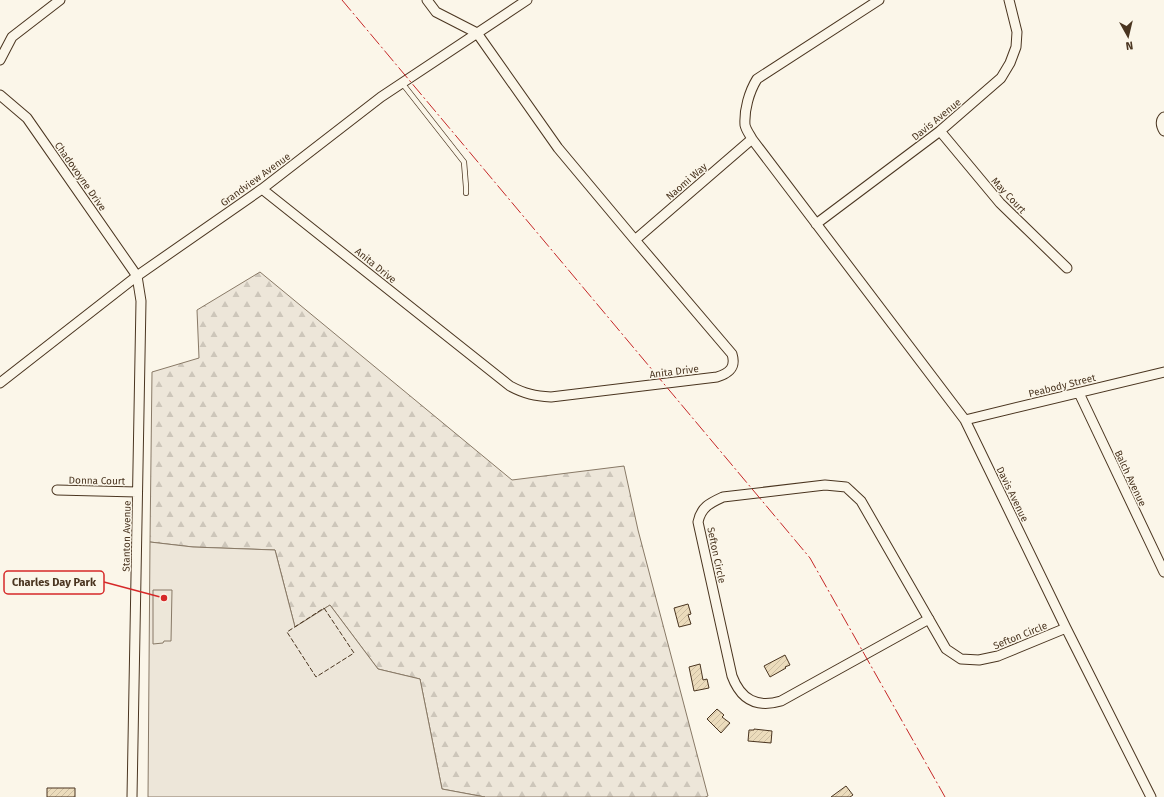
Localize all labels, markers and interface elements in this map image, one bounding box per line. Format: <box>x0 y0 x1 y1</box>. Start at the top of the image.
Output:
north arrow <box>1108 16 1148 56</box>
text: N <box>1125 38 1134 52</box>
street label: Davis Avenue <box>910 96 964 143</box>
street label: Chadovoyne Drive <box>52 140 108 213</box>
street label: Grandview Avenue <box>218 150 293 209</box>
street label: Naomi Way <box>664 161 710 203</box>
street label: May Court <box>988 175 1028 217</box>
street label: Anita Drive <box>352 246 398 286</box>
street label: Anita Drive <box>649 363 699 381</box>
street label: Peabody Street <box>1027 372 1097 400</box>
street label: Balch Avenue <box>1112 448 1148 509</box>
street label: Davis Avenue <box>994 465 1031 524</box>
street label: Donna Court <box>69 475 126 487</box>
street label: Stanton Avenue <box>120 500 134 572</box>
street label: Sefton Circle <box>704 526 728 584</box>
callout: Charles Day Park <box>4 571 104 594</box>
text: Charles Day Park <box>12 576 97 589</box>
street label: Sefton Circle <box>992 620 1049 652</box>

